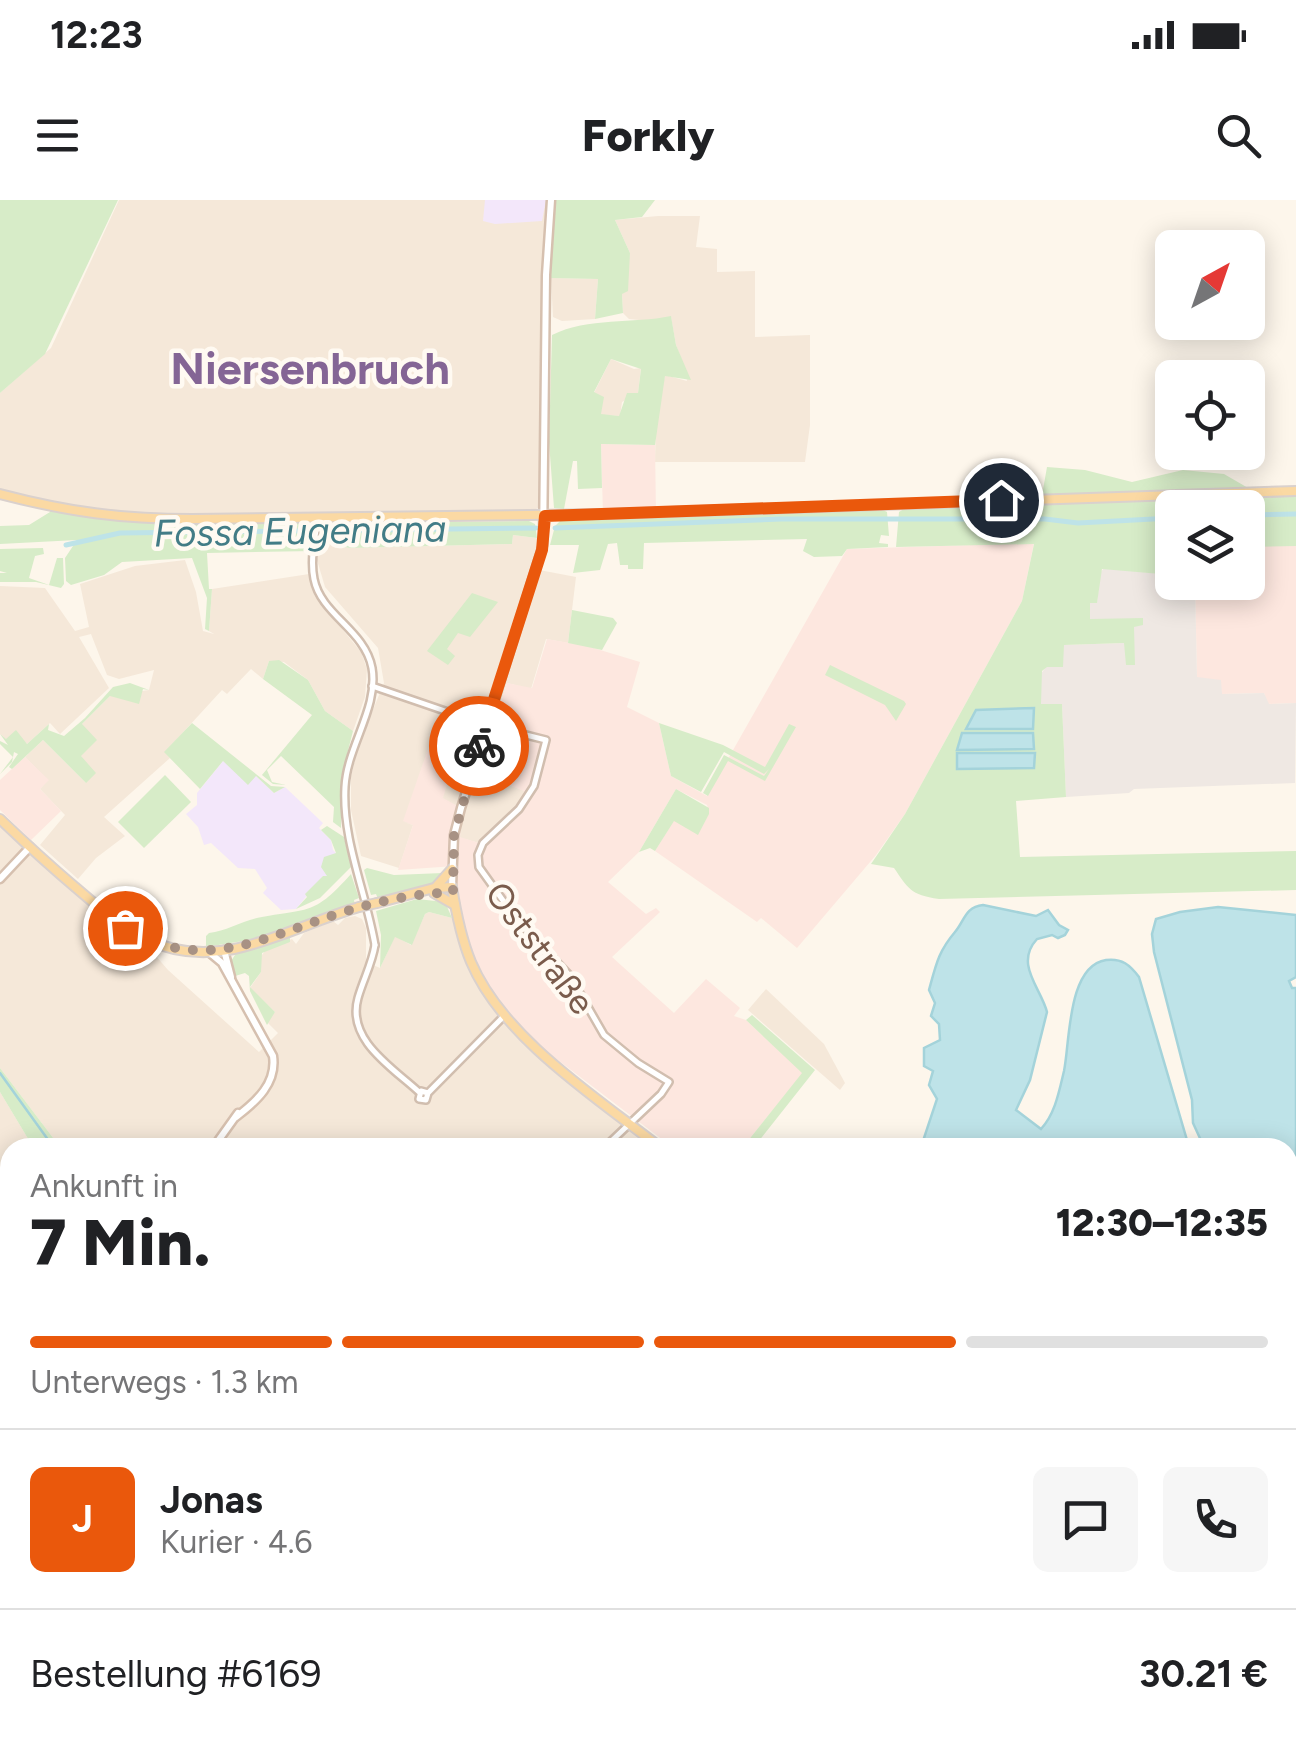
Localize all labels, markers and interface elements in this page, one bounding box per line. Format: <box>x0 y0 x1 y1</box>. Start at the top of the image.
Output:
text: 12:23 <box>50 12 143 58</box>
icon: menu <box>30 108 85 163</box>
text: Forkly <box>582 108 714 162</box>
icon: search <box>1211 108 1266 163</box>
north arrow <box>1155 230 1265 340</box>
map controls <box>1155 230 1265 600</box>
district label: Niersenbruch <box>170 341 450 395</box>
button: locate <box>1155 360 1265 470</box>
pin <box>959 458 1044 543</box>
icon: home <box>974 473 1029 528</box>
button: layers <box>1155 490 1265 600</box>
water label: Fossa Eugeniana <box>153 505 447 557</box>
courier <box>429 696 529 796</box>
icon: bike <box>452 719 507 774</box>
street label: Oststraße <box>477 874 603 1022</box>
pin <box>83 886 168 971</box>
icon: bag <box>98 901 153 956</box>
text: Ankunft in <box>30 1167 178 1205</box>
text: 12:30–12:35 <box>1056 1200 1268 1246</box>
text: 7 Min. <box>30 1203 211 1281</box>
text: Unterwegs · 1.3 km <box>30 1363 299 1401</box>
button: chat <box>1033 1467 1138 1572</box>
button: phone <box>1163 1467 1268 1572</box>
text: Jonas <box>160 1477 263 1523</box>
text: J <box>72 1496 93 1542</box>
text: Kurier · 4.6 <box>160 1523 312 1561</box>
text: Bestellung #6169 <box>30 1651 322 1697</box>
text: 30.21 € <box>1139 1651 1268 1697</box>

